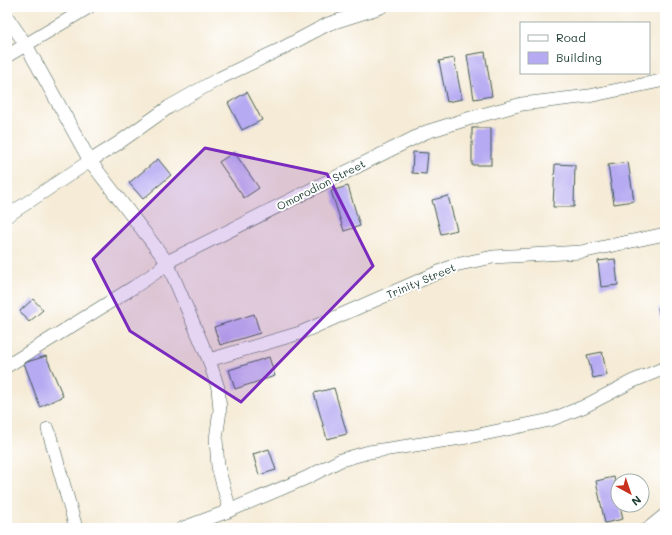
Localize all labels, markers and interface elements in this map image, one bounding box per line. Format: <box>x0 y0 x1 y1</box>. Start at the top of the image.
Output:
legend <box>520 22 650 74</box>
text: Road <box>556 29 586 45</box>
text: Building <box>556 49 602 65</box>
street label: Omorodion Street <box>274 156 368 213</box>
street label: Trinity Street <box>384 259 458 302</box>
north arrow <box>610 473 650 513</box>
text: N <box>629 493 645 509</box>

